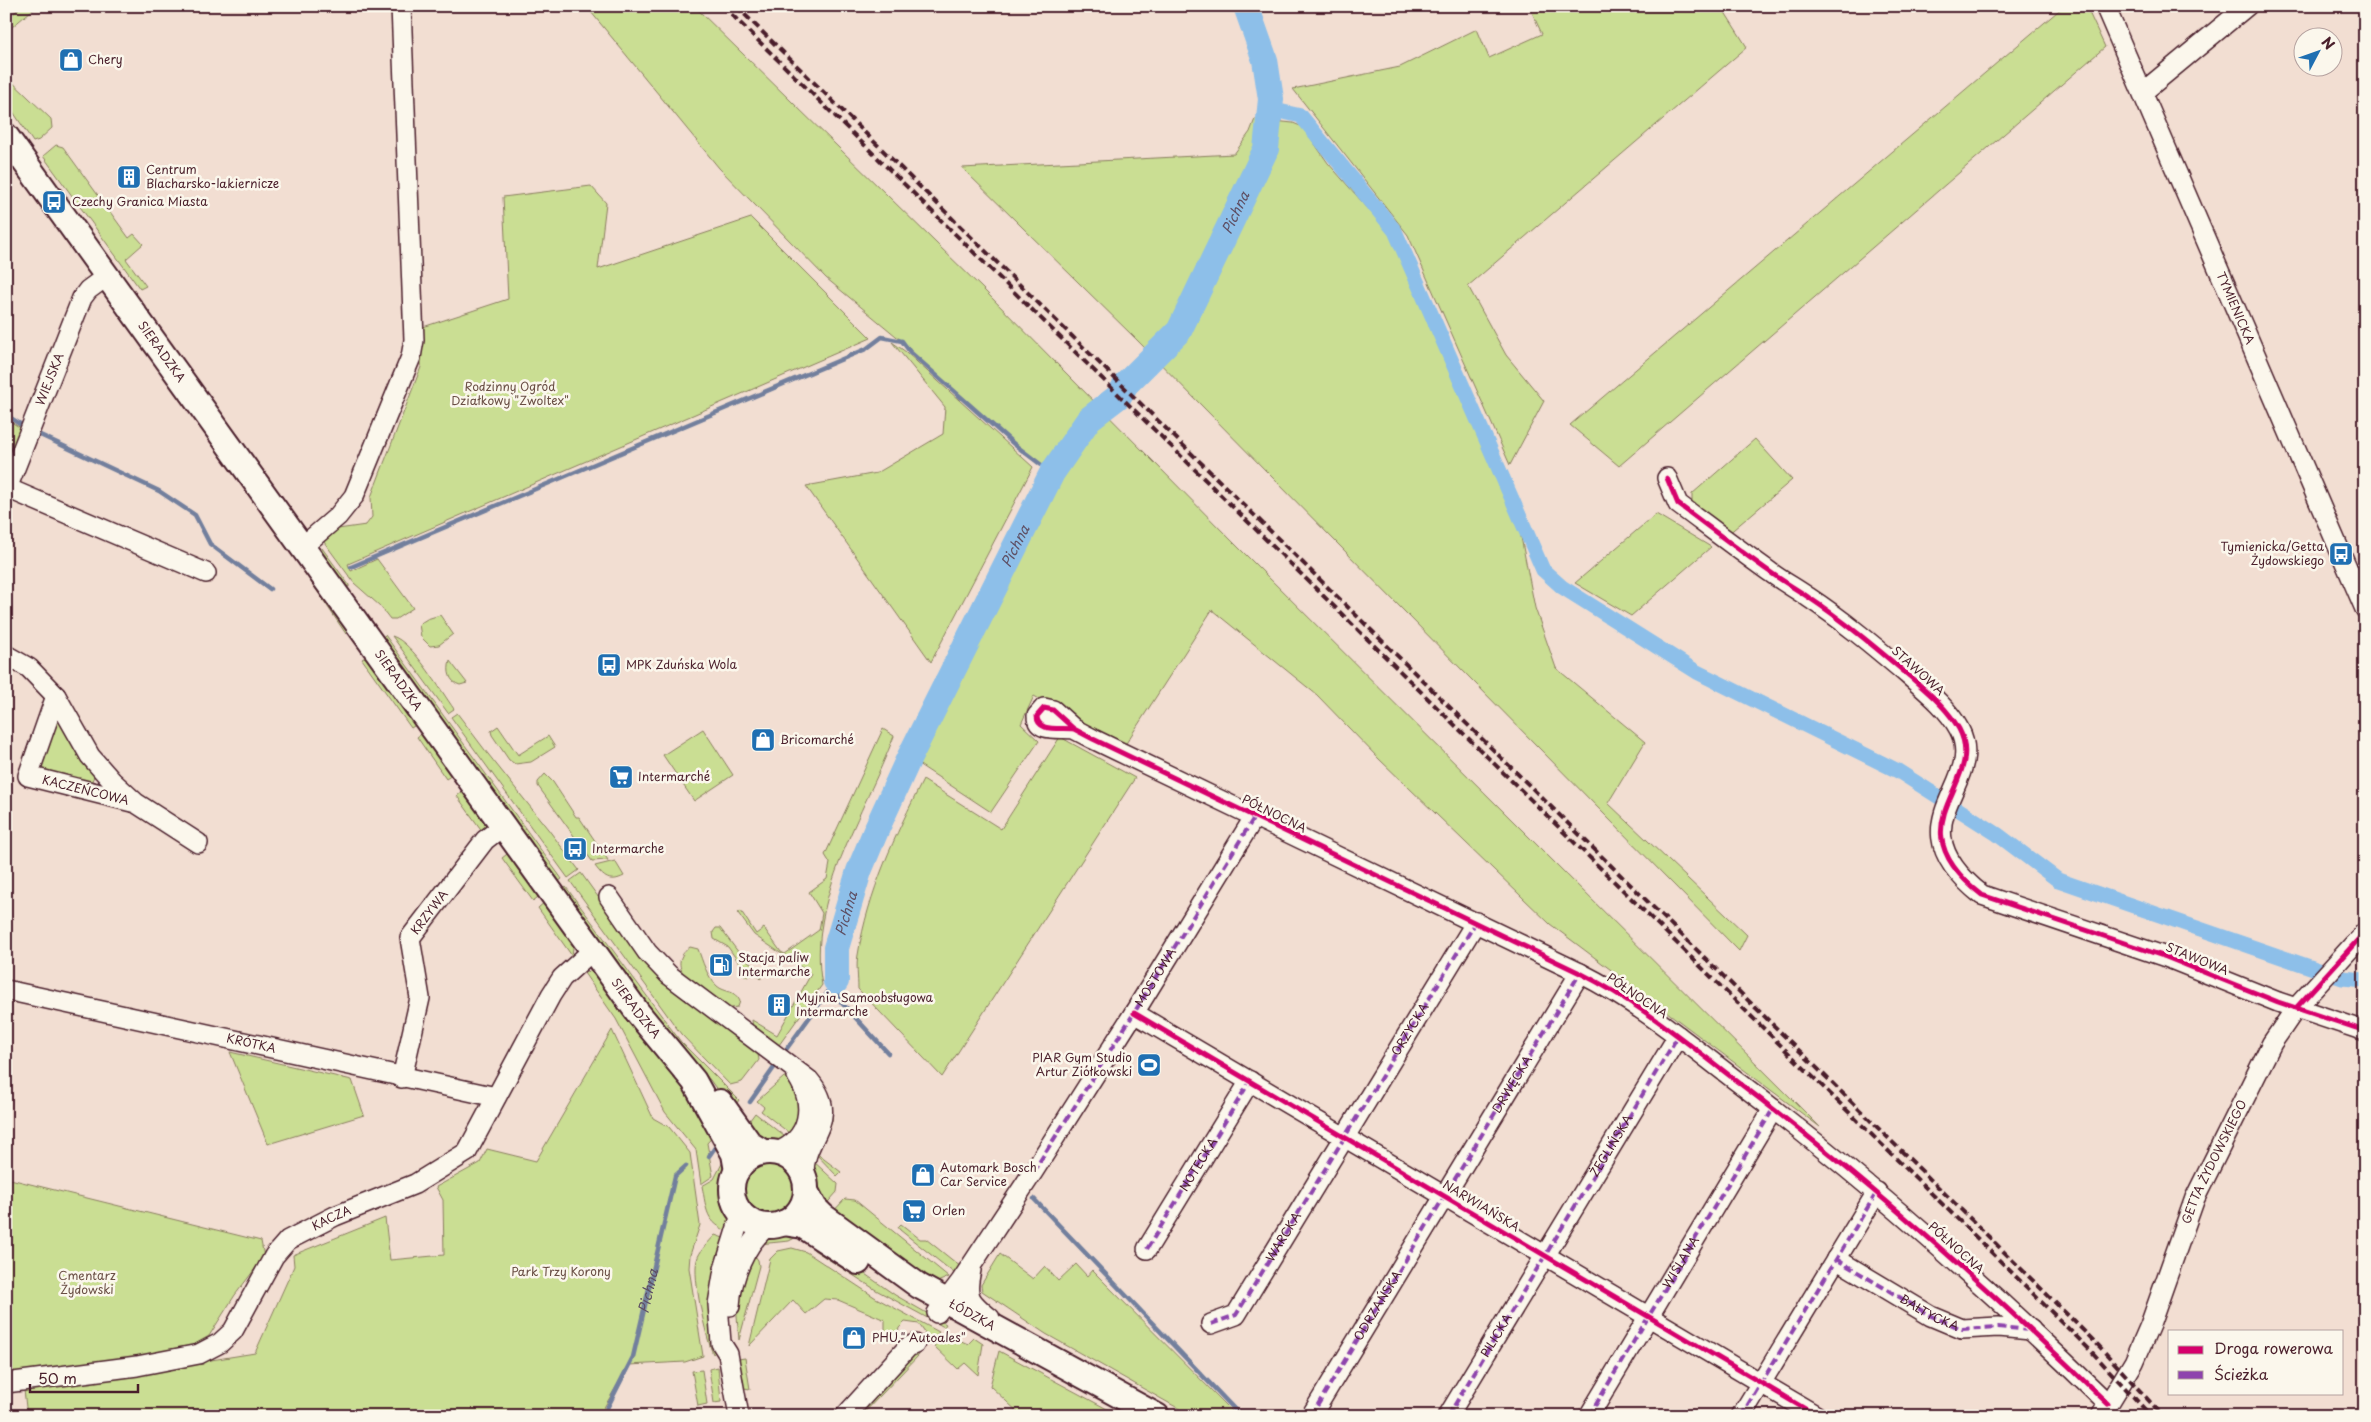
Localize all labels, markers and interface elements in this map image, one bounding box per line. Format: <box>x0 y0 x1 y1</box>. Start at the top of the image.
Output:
north arrow <box>2294 28 2344 78</box>
text: N <box>2317 32 2340 54</box>
shop icon: Chery <box>58 47 84 73</box>
place label: Chery <box>88 50 123 68</box>
place label: Centrum Blacharsko-lakiernicze <box>146 160 279 192</box>
building icon: Centrum Blacharsko-lakiernicze <box>116 164 142 190</box>
water label: Pichna <box>1216 187 1255 237</box>
bus stop icon: Czechy Granica Miasta <box>41 189 67 215</box>
place label: Czechy Granica Miasta <box>72 192 208 210</box>
street label: TYMIENICKA <box>2213 269 2260 347</box>
street label: SIERADZKA <box>134 317 190 385</box>
street label: WIEJSKA <box>31 350 68 408</box>
park label: Rodzinny Ogród Działkowy "Zwoltex" <box>451 377 569 409</box>
water label: Pichna <box>995 520 1035 571</box>
place label: Tymienicka/Getta Żydowskiego <box>2221 537 2325 569</box>
bus stop icon: Tymienicka/Getta Żydowskiego <box>2328 541 2354 567</box>
street label: STAWOWA <box>1888 641 1949 699</box>
street label: SIERADZKA <box>371 646 427 714</box>
bus stop icon: MPK Zduńska Wola <box>596 652 622 678</box>
place label: MPK Zduńska Wola <box>626 655 738 673</box>
shop icon: Bricomarché <box>750 727 776 753</box>
place label: Bricomarché <box>780 730 854 748</box>
supermarket icon: Intermarché <box>608 764 634 790</box>
place label: Intermarché <box>638 767 710 785</box>
street label: KACZEŃCOWA <box>40 770 131 809</box>
street label: PÓŁNOCNA <box>1239 790 1310 837</box>
bus stop icon: Intermarche <box>562 836 588 862</box>
place label: Intermarche <box>592 839 664 857</box>
street label: KRZYWA <box>406 886 452 938</box>
water label: Pichna <box>829 888 863 938</box>
street label: STAWOWA <box>2163 937 2231 979</box>
street label: MOSTOWA <box>1130 944 1180 1010</box>
place label: Stacja paliw Intermarche <box>738 948 810 980</box>
fuel station icon: Stacja paliw Intermarche <box>708 952 734 978</box>
street label: PÓŁNOCNA <box>1603 968 1672 1022</box>
street label: SIERADZKA <box>608 974 665 1042</box>
place label: Myjnia Samoobsługowa Intermarche <box>796 988 934 1020</box>
building icon: Myjnia Samoobsługowa Intermarche <box>766 992 792 1018</box>
street label: ORZYCKA <box>1386 999 1432 1059</box>
street label: KRÓTKA <box>225 1028 278 1057</box>
place label: PIAR Gym Studio Artur Ziółkowski <box>1032 1048 1132 1080</box>
sports icon: PIAR Gym Studio Artur Ziółkowski <box>1136 1052 1162 1078</box>
street label: DRWĘCKA <box>1487 1052 1536 1116</box>
street label: GETTA ŻYDOWSKIEGO <box>2177 1096 2250 1226</box>
street label: ŻEGLIŃSKA <box>1585 1110 1637 1180</box>
street label: NOTECKA <box>1175 1134 1221 1194</box>
place label: Automark Bosch Car Service <box>940 1158 1037 1190</box>
shop icon: Automark Bosch Car Service <box>910 1162 936 1188</box>
street label: NARWIAŃSKA <box>1440 1175 1523 1235</box>
supermarket icon: Orlen <box>901 1198 927 1224</box>
street label: KACZA <box>308 1200 354 1234</box>
place label: Orlen <box>932 1201 965 1219</box>
street label: WARCKA <box>1261 1208 1305 1265</box>
street label: PÓŁNOCNA <box>1925 1217 1989 1277</box>
street label: WIŚLANA <box>1658 1232 1703 1291</box>
park label: Park Trzy Korony <box>511 1262 611 1280</box>
water label: Pichna <box>633 1265 663 1315</box>
park label: Cmentarz Żydowski <box>58 1266 116 1298</box>
street label: ODRZAŃSKA <box>1349 1267 1405 1344</box>
street label: BAŁTYCKA <box>1897 1289 1962 1335</box>
street label: ŁÓDZKA <box>945 1294 999 1334</box>
street label: PILICKA <box>1476 1310 1516 1360</box>
shop icon: PHU." Autoales" <box>841 1325 867 1351</box>
place label: PHU." Autoales" <box>872 1328 966 1346</box>
legend <box>2168 1330 2344 1394</box>
text: Droga rowerowa <box>2214 1336 2333 1359</box>
scale bar <box>30 1362 138 1394</box>
text: Ścieżka <box>2214 1362 2269 1385</box>
text: 50 m <box>38 1366 77 1389</box>

